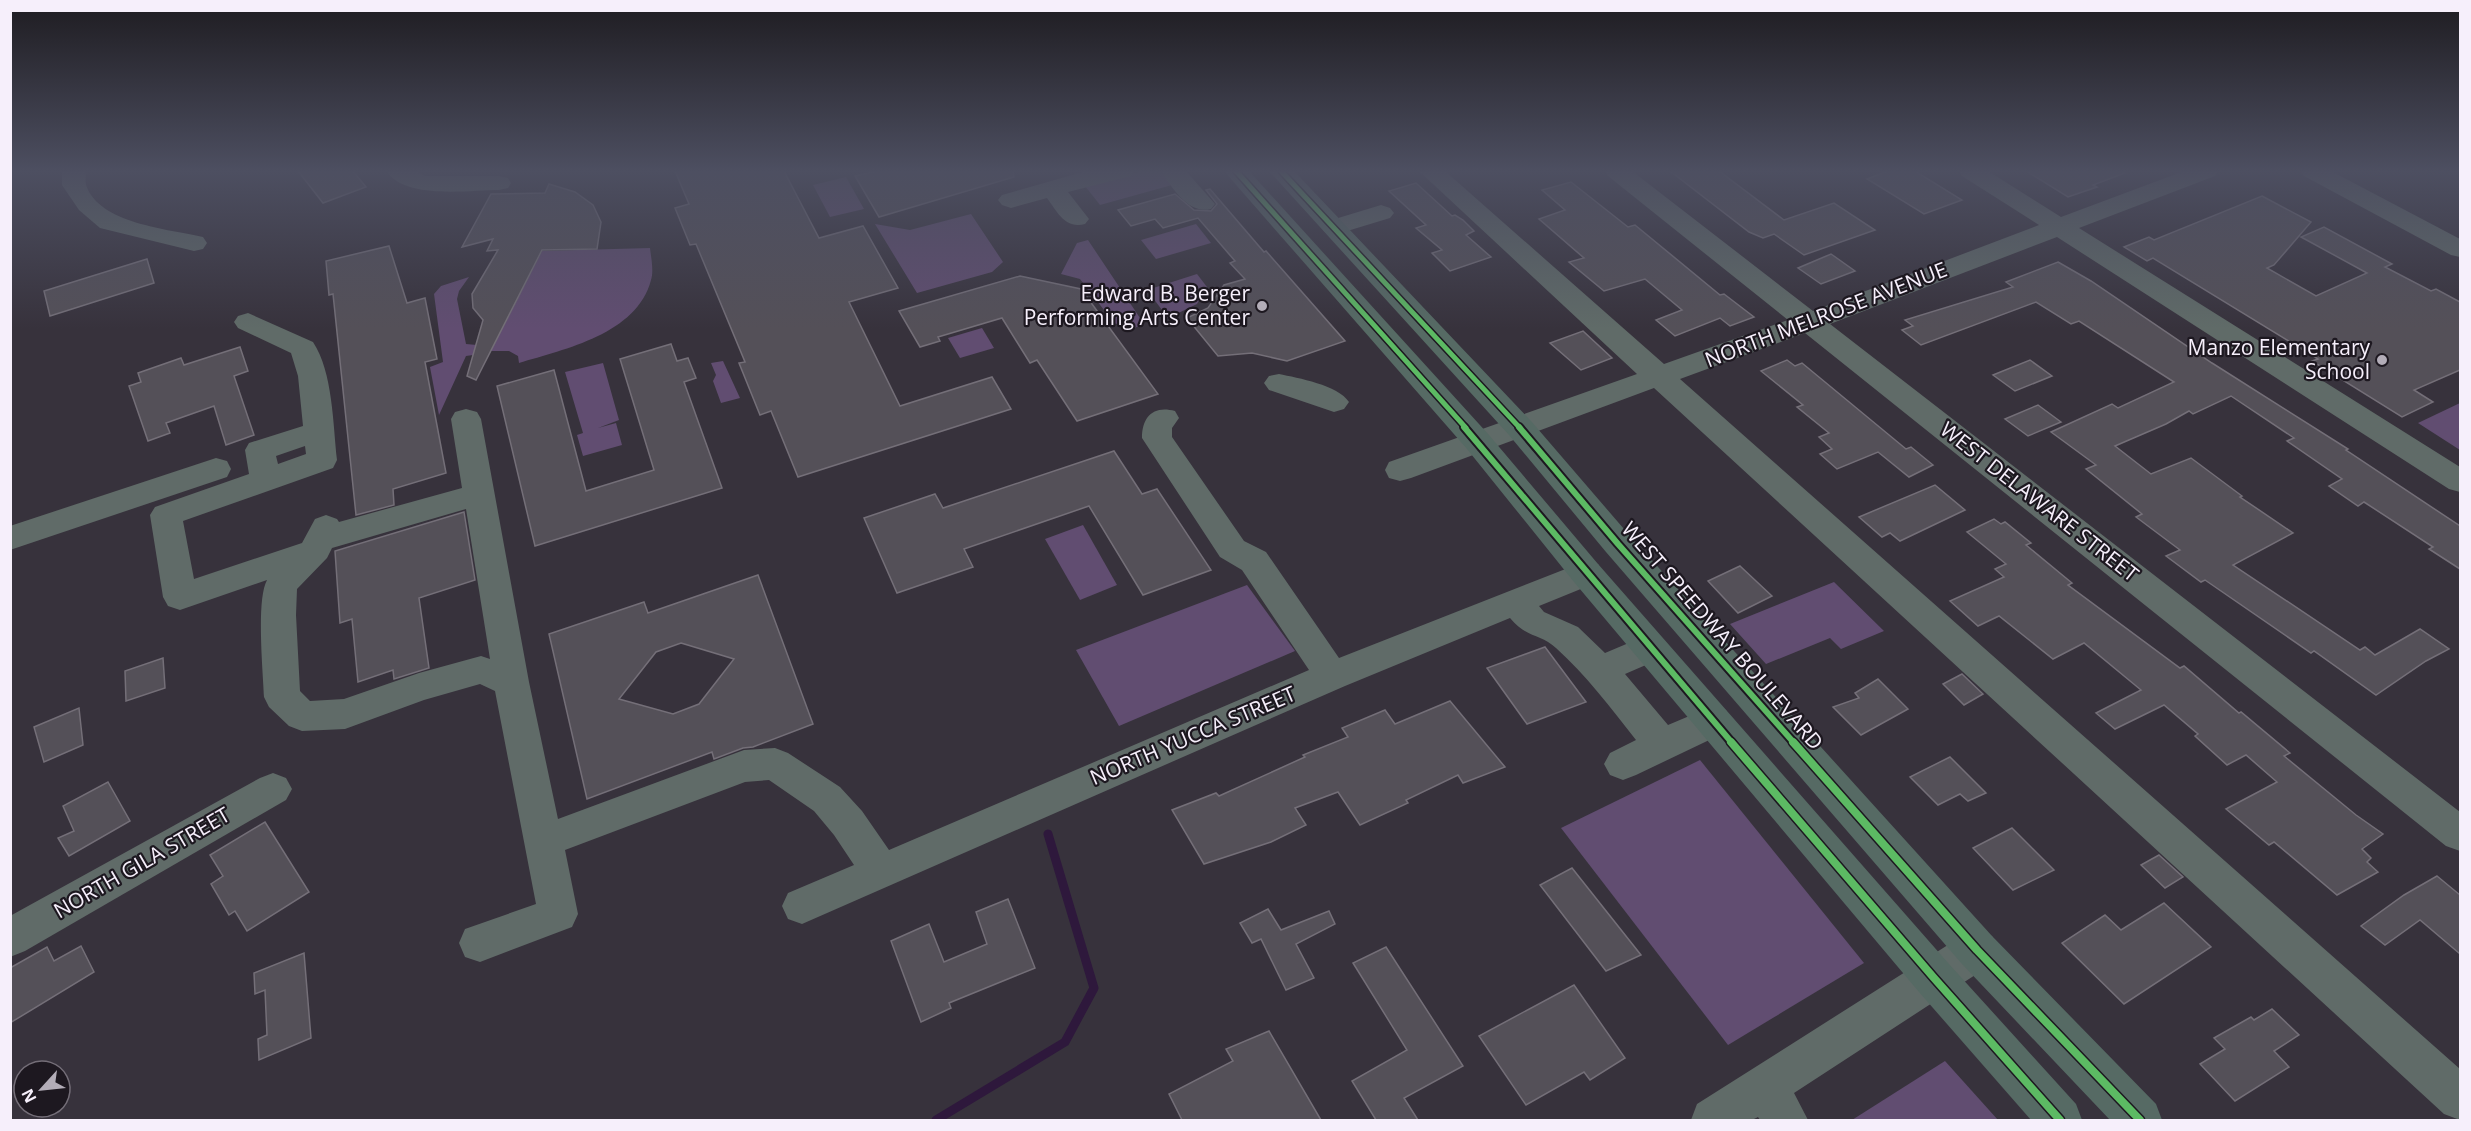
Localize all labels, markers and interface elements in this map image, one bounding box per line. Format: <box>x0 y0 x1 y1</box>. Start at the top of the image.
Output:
street label: NORTH MELROSE AVENUE <box>1701 255 1951 373</box>
place label: Edward B. Berger Performing Arts Center <box>1024 279 1250 331</box>
marker: Edward B. Berger Performing Arts Center <box>1255 299 1269 313</box>
place label: Manzo Elementary School <box>2188 333 2370 385</box>
marker: Manzo Elementary School <box>2375 353 2389 367</box>
street label: WEST DELAWARE STREET <box>1935 415 2145 588</box>
street label: WEST SPEEDWAY BOULEVARD <box>1616 515 1830 755</box>
street label: NORTH YUCCA STREET <box>1086 679 1300 791</box>
street label: NORTH GILA STREET <box>48 800 235 924</box>
north arrow <box>12 1059 72 1119</box>
text: N <box>16 1085 41 1107</box>

